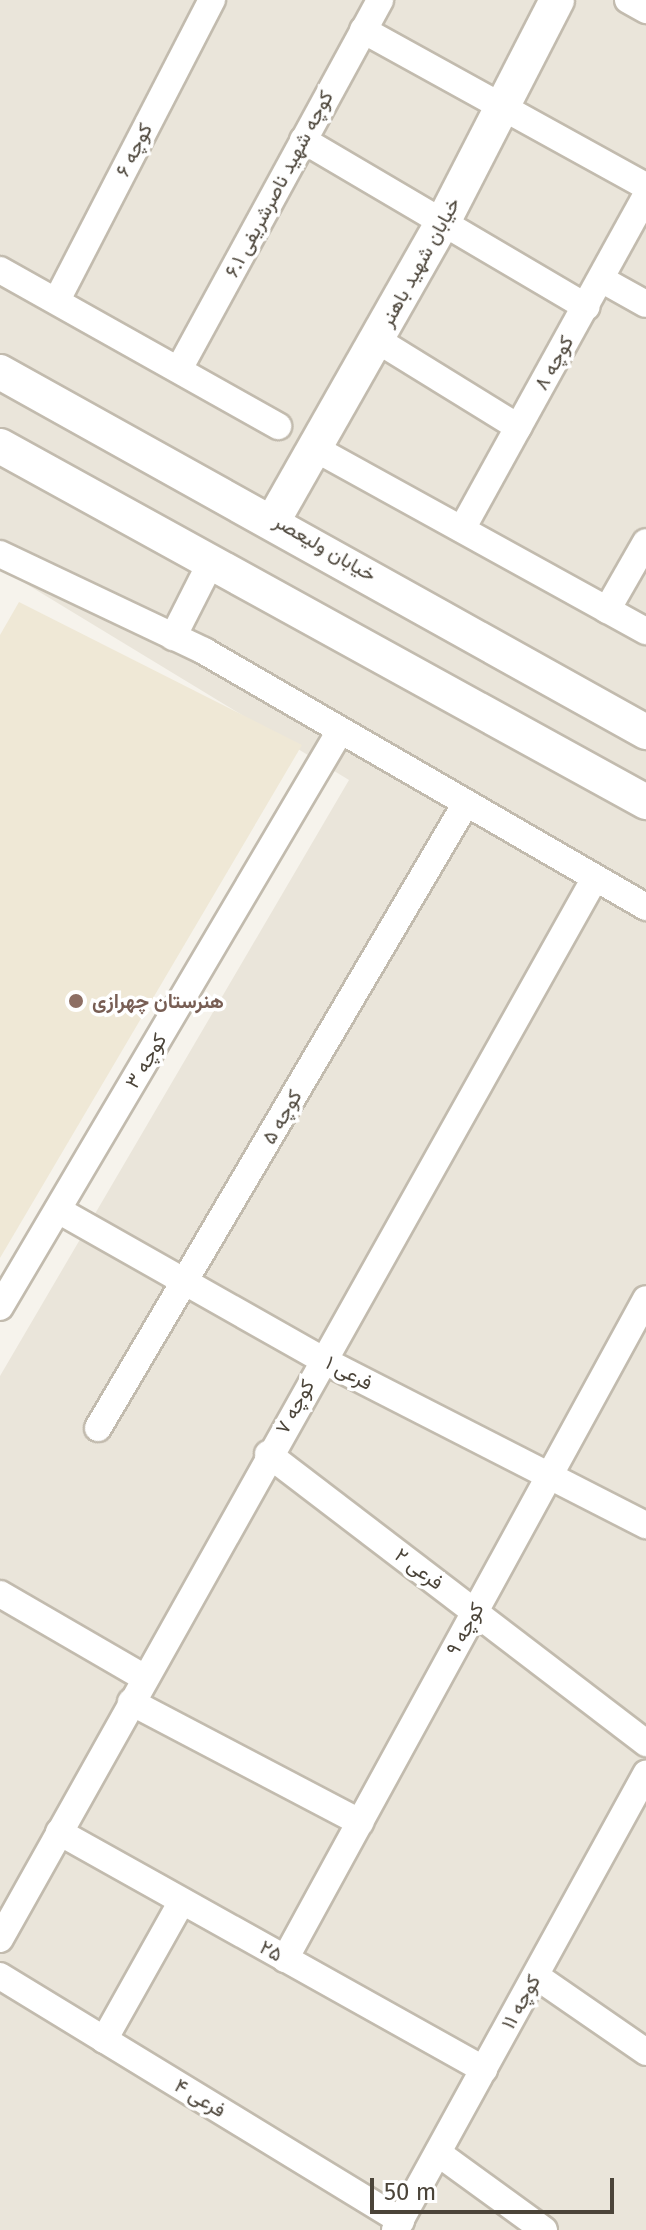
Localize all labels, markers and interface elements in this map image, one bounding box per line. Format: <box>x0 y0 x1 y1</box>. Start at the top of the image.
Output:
street label: ۶.۱ کوچه شهید ناصرشریفی <box>220 87 338 281</box>
street label: کوچه ۶ <box>110 119 158 181</box>
street label: خیابان شهید باهنر <box>375 193 465 331</box>
street label: کوچه ۸ <box>529 332 579 394</box>
street label: خیابان ولیعصر <box>270 509 380 587</box>
place label: هنرستان چهرازی <box>92 989 224 1013</box>
marker: هنرستان چهرازی <box>67 992 85 1010</box>
street label: کوچه ۳ <box>120 1029 172 1093</box>
street label: کوچه ۵ <box>257 1086 307 1148</box>
street label: فرعی ۱ <box>321 1351 377 1395</box>
street label: کوچه ۷ <box>270 1376 320 1438</box>
street label: فرعی ۲ <box>390 1543 448 1595</box>
street label: کوچه ۹ <box>441 1598 489 1660</box>
street label: ۲۵ <box>255 1935 287 1967</box>
street label: کوچه ۱۱ <box>496 1971 546 2033</box>
street label: فرعی ۴ <box>170 2073 230 2123</box>
scale bar <box>374 2162 618 2212</box>
text: 50 m <box>384 2178 436 2206</box>

